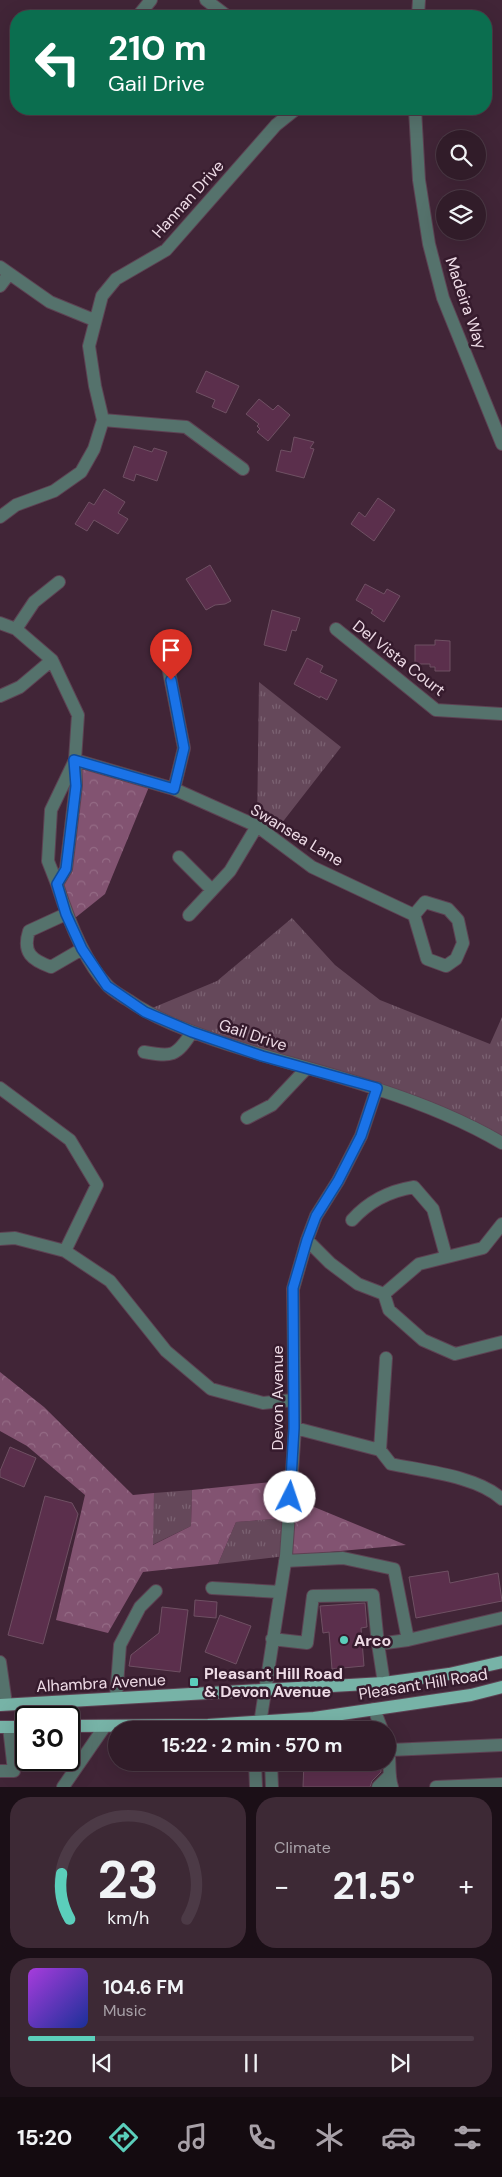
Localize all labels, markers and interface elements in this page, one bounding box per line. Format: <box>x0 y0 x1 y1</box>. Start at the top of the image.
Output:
text: 210 m <box>108 25 207 71</box>
icon: left <box>25 30 90 95</box>
text: Gail Drive <box>108 69 205 98</box>
map controls <box>436 130 486 240</box>
button: search <box>436 130 486 180</box>
street label: Hannan Drive <box>147 156 229 242</box>
button: layers <box>436 190 486 240</box>
street label: Madeira Way <box>440 254 492 352</box>
street label: Del Vista Court <box>349 615 449 701</box>
pin <box>150 629 192 680</box>
icon: arrive <box>157 636 185 664</box>
street label: Swansea Lane <box>247 799 347 871</box>
street label: Gail Drive <box>216 1014 290 1056</box>
street label: Devon Avenue <box>267 1345 288 1451</box>
position arrow <box>263 1470 315 1522</box>
place label: Arco <box>354 1630 391 1651</box>
marker: Arco <box>338 1634 350 1646</box>
place label: Pleasant Hill Road & Devon Avenue <box>204 1663 343 1702</box>
street label: Pleasant Hill Road <box>357 1663 489 1705</box>
street label: Alhambra Avenue <box>36 1669 166 1697</box>
marker: Pleasant Hill Road & Devon Avenue <box>188 1676 200 1688</box>
speed limit sign: 30 <box>15 1706 80 1771</box>
text: 15:22 · 2 min · 570 m <box>162 1733 342 1758</box>
text: Climate <box>274 1837 331 1858</box>
text: 23 <box>97 1846 159 1914</box>
text: 21.5° <box>333 1861 415 1911</box>
text: − <box>274 1868 289 1905</box>
text: + <box>459 1868 474 1905</box>
text: km/h <box>107 1906 149 1930</box>
text: 104.6 FM <box>103 1975 184 2000</box>
text: Music <box>103 2000 147 2021</box>
icon: previous <box>88 2049 116 2077</box>
icon: pause <box>237 2049 265 2077</box>
icon: next <box>386 2049 414 2077</box>
icon: directions <box>106 2120 141 2155</box>
icon: music <box>175 2120 210 2155</box>
icon: phone <box>244 2120 279 2155</box>
icon: climate <box>312 2120 347 2155</box>
icon: car <box>381 2120 416 2155</box>
icon: filters <box>450 2120 485 2155</box>
text: 15:20 <box>17 2123 72 2152</box>

